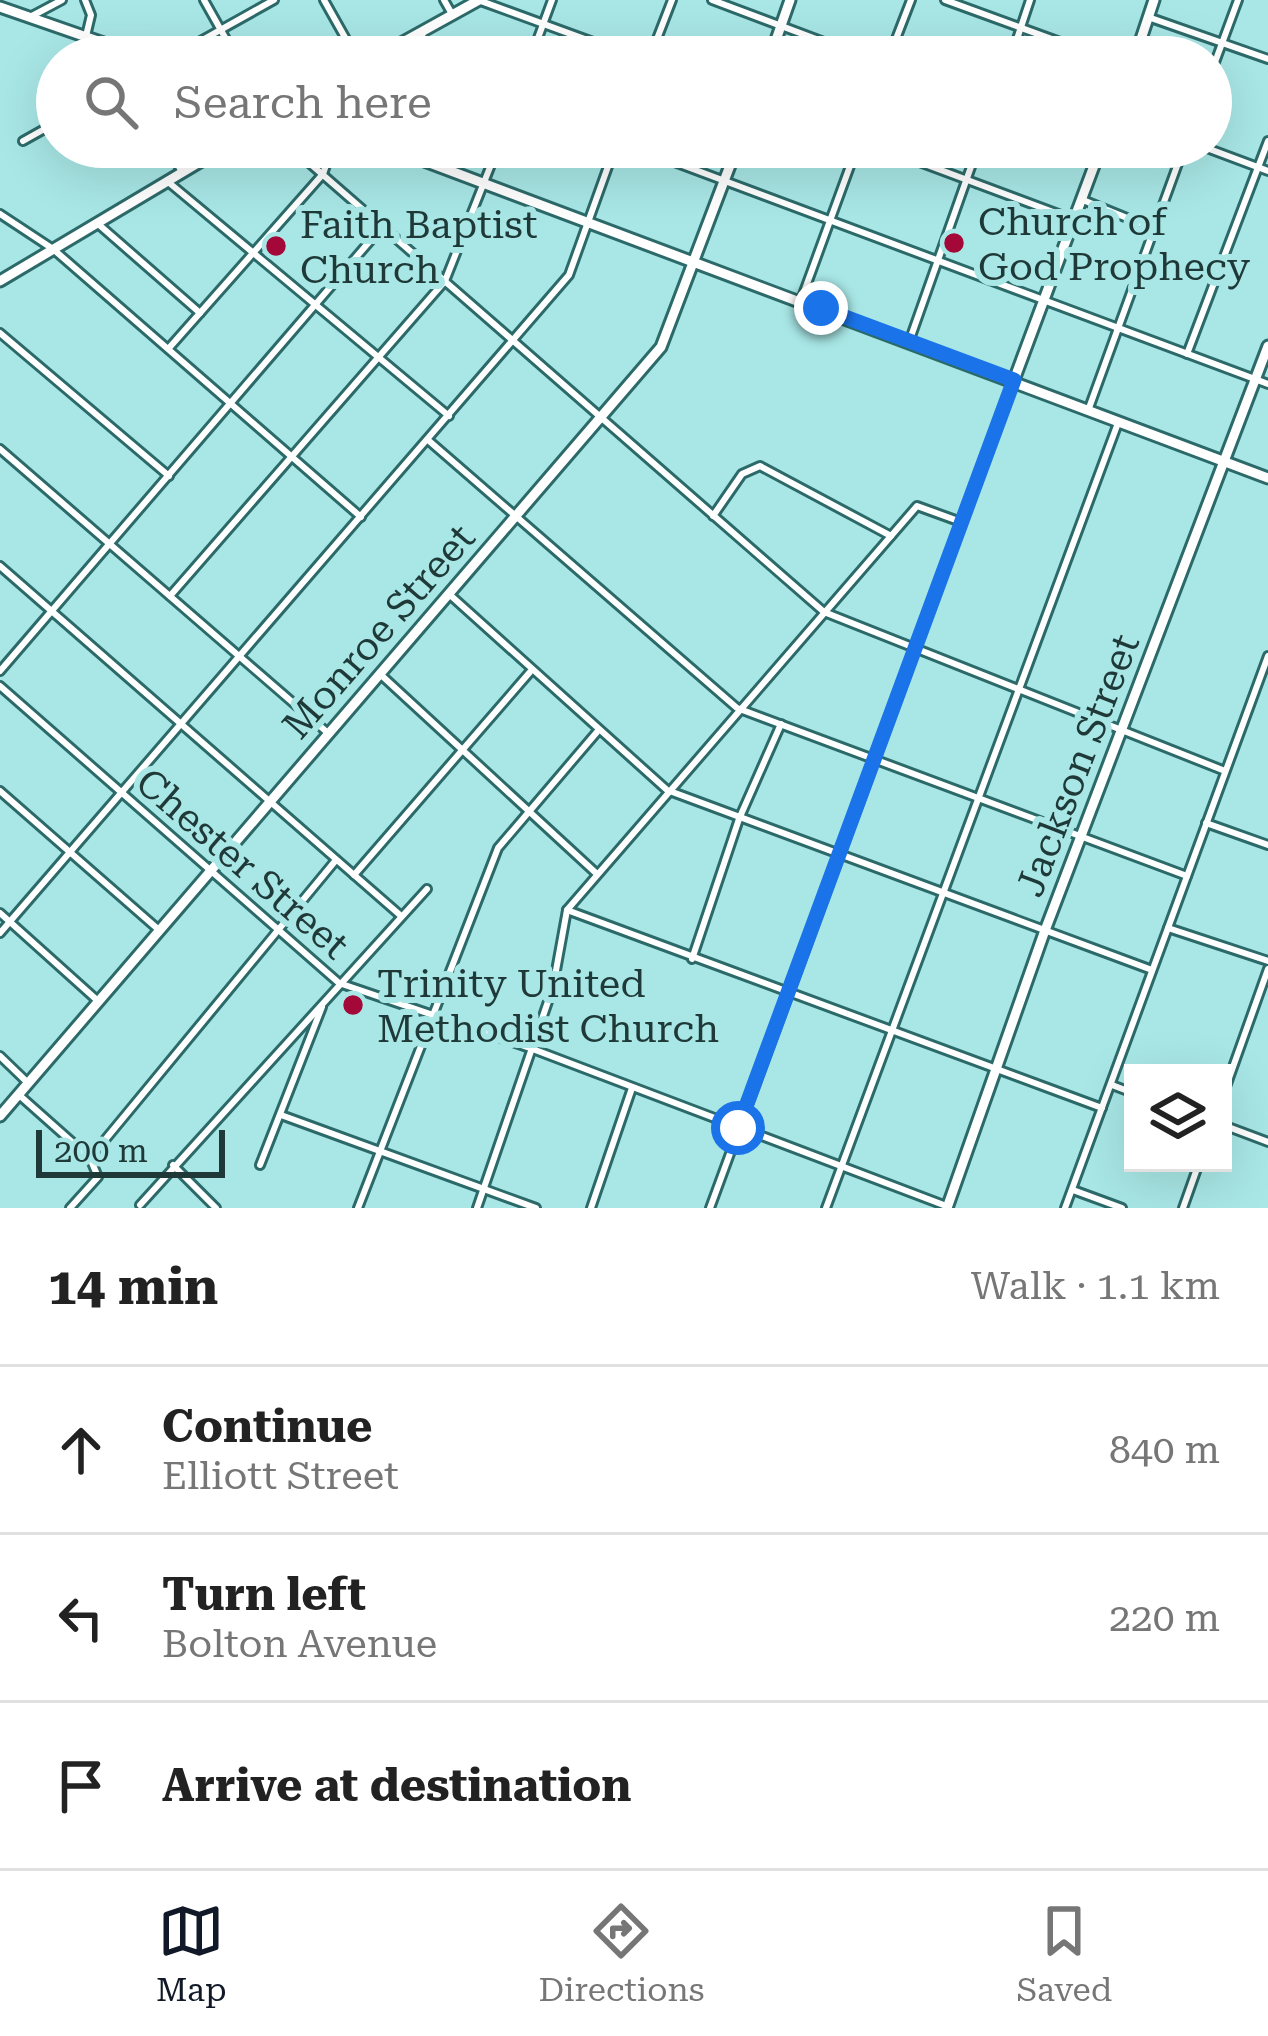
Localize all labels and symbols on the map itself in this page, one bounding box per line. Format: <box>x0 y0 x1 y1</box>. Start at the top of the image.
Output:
place label: Church of God Prophecy <box>978 199 1250 290</box>
place label: Faith Baptist Church <box>300 202 537 293</box>
marker: Church of God Prophecy <box>941 230 967 256</box>
marker: Faith Baptist Church <box>263 233 289 259</box>
route end <box>794 281 848 335</box>
street label: Monroe Street <box>273 515 484 748</box>
street label: Jackson Street <box>1007 628 1149 903</box>
street label: Chester Street <box>127 759 358 969</box>
place label: Trinity United Methodist Church <box>377 961 719 1052</box>
marker: Trinity United Methodist Church <box>340 992 366 1018</box>
route start <box>711 1101 765 1155</box>
scale bar <box>36 1124 225 1177</box>

